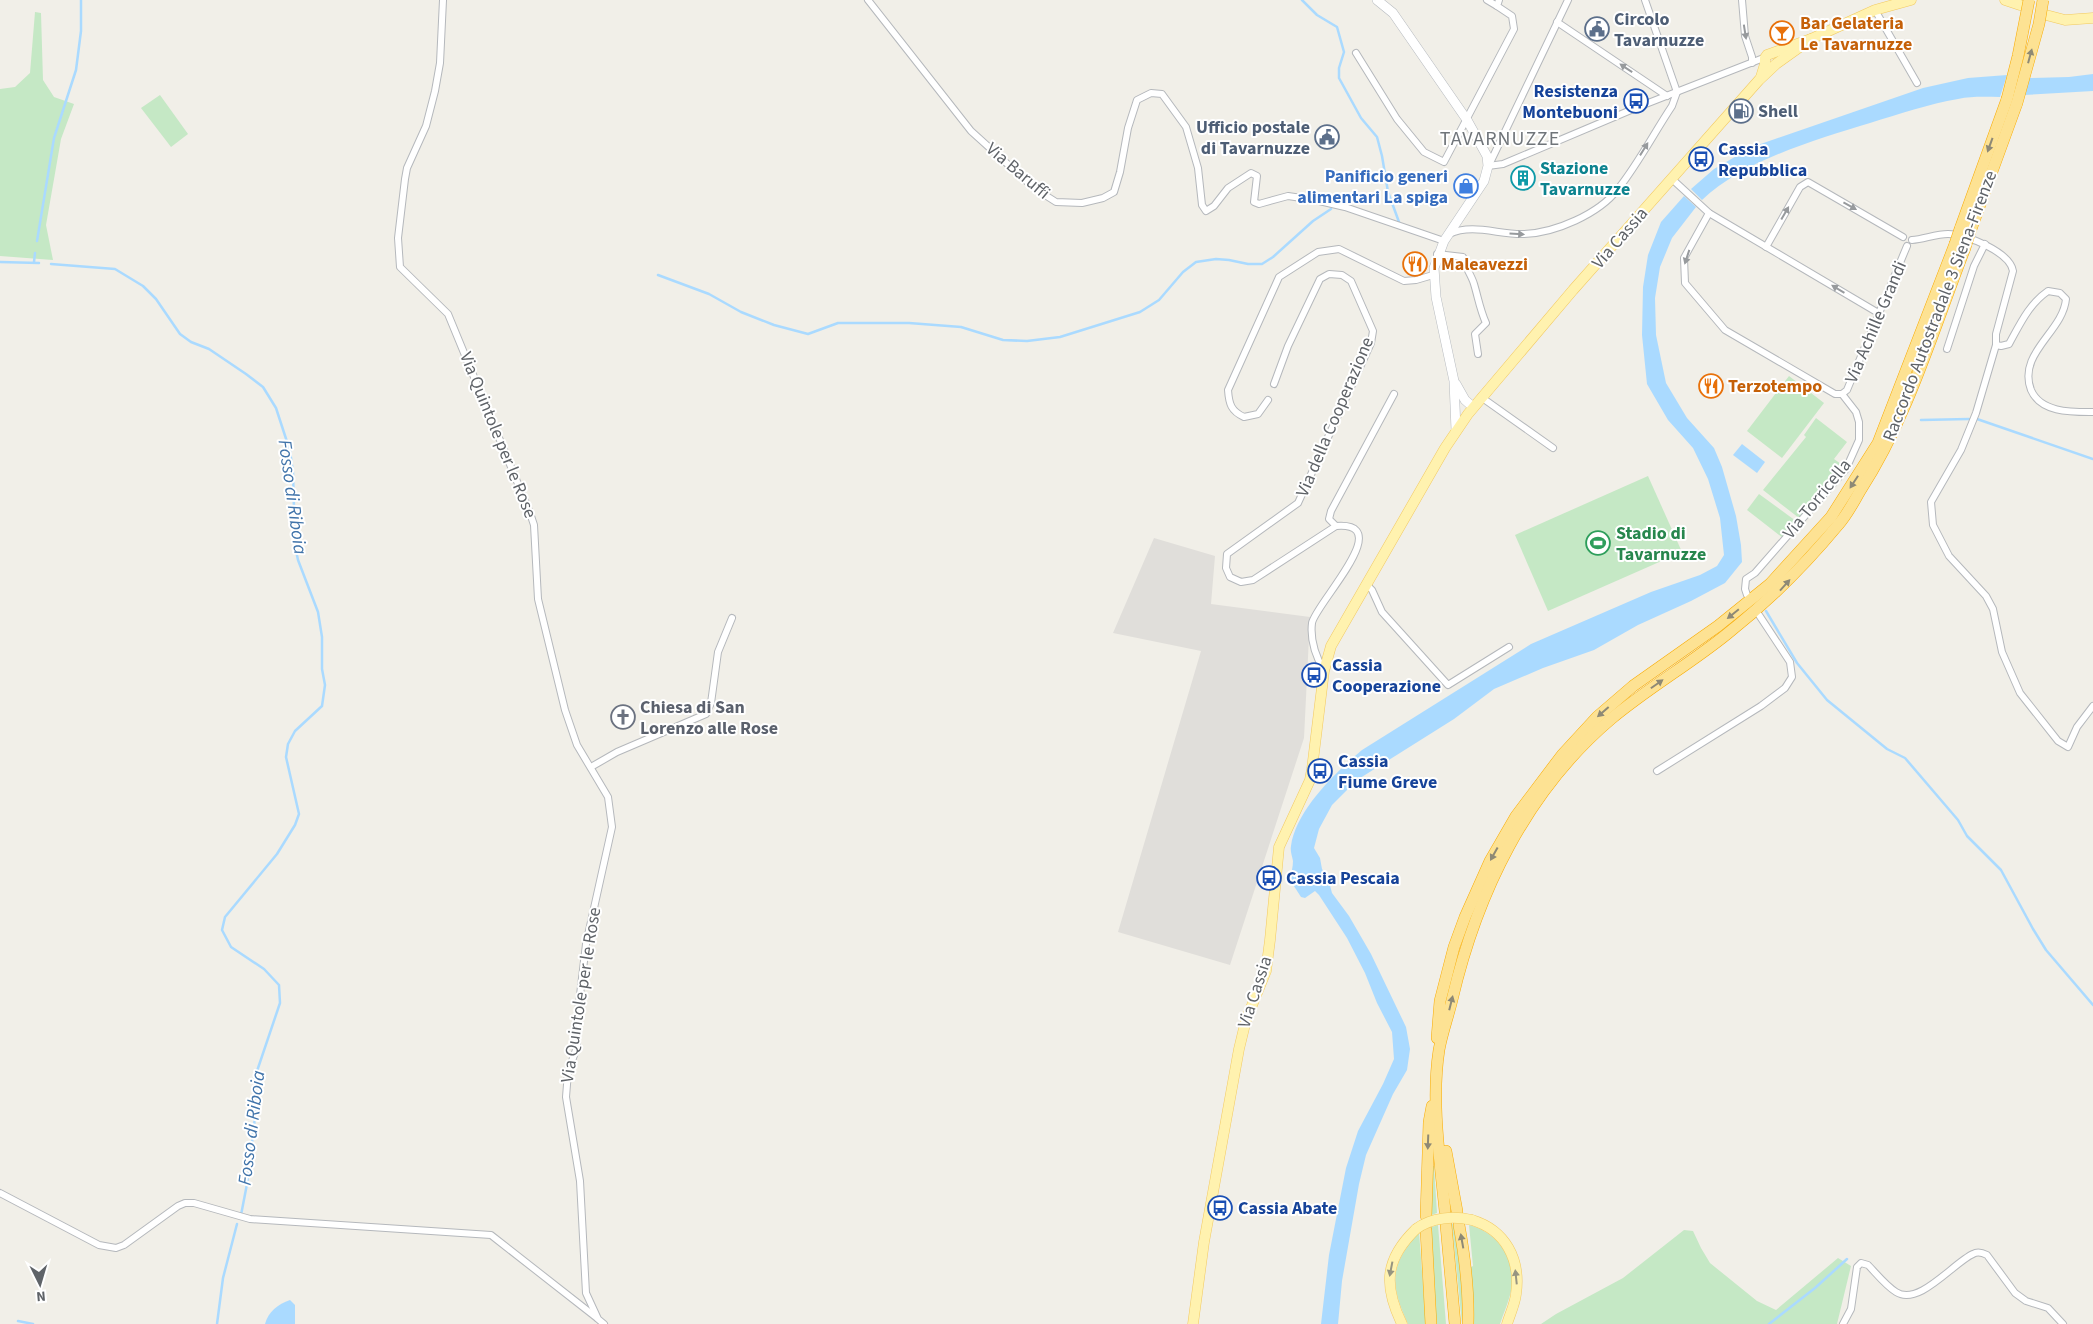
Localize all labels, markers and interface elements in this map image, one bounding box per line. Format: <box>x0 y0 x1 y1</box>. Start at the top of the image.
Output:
place label: Circolo Tavarnuzze <box>1614 7 1704 53</box>
place label: Bar Gelateria Le Tavarnuzze <box>1800 11 1912 57</box>
public building icon: Circolo Tavarnuzze <box>1584 16 1610 42</box>
bar icon: Bar Gelateria Le Tavarnuzze <box>1769 20 1795 46</box>
one-way arrow <box>1741 24 1749 40</box>
one-way arrow <box>2026 48 2034 64</box>
one-way arrow <box>1620 63 1633 73</box>
place label: Resistenza Montebuoni <box>1522 79 1618 125</box>
bus stop icon: Resistenza Montebuoni <box>1623 88 1649 114</box>
fuel station icon: Shell <box>1728 98 1754 124</box>
place label: Shell <box>1758 99 1798 124</box>
place label: Ufficio postale di Tavarnuzze <box>1196 115 1310 161</box>
public building icon: Ufficio postale di Tavarnuzze <box>1314 124 1340 150</box>
district label: TAVARNUZZE <box>1440 125 1560 153</box>
street label: Via Baruffi <box>981 137 1055 205</box>
place label: Cassia Repubblica <box>1718 137 1807 183</box>
one-way arrow <box>1986 138 1994 153</box>
one-way arrow <box>1640 142 1649 155</box>
bus stop icon: Cassia Repubblica <box>1688 146 1714 172</box>
place label: Stazione Tavarnuzze <box>1540 156 1630 202</box>
place label: Panificio generi alimentari La spiga <box>1297 164 1448 210</box>
building icon: Stazione Tavarnuzze <box>1510 165 1536 191</box>
street label: Raccordo Autostradale 3 Siena-Firenze <box>1877 167 2003 445</box>
shop icon: Panificio generi alimentari La spiga <box>1453 173 1479 199</box>
street label: Via Cassia <box>1586 202 1654 274</box>
one-way arrow <box>1843 202 1858 210</box>
one-way arrow <box>1781 205 1789 220</box>
one-way arrow <box>1509 230 1525 238</box>
one-way arrow <box>1682 249 1690 264</box>
restaurant icon: I Maleavezzi <box>1402 251 1428 277</box>
place label: I Maleavezzi <box>1432 252 1528 277</box>
street label: Via Achille Grandi <box>1839 257 1913 387</box>
one-way arrow <box>1831 285 1844 294</box>
street label: Via della Cooperazione <box>1290 333 1380 501</box>
street label: Via Quintole per le Rose <box>453 348 543 522</box>
restaurant icon: Terzotempo <box>1698 373 1724 399</box>
place label: Terzotempo <box>1728 374 1822 399</box>
water label: Fosso di Riboia <box>271 438 313 556</box>
street label: Via Torricella <box>1777 454 1857 544</box>
one-way arrow <box>1849 475 1858 489</box>
place label: Stadio di Tavarnuzze <box>1616 521 1706 567</box>
sports icon: Stadio di Tavarnuzze <box>1585 530 1611 556</box>
one-way arrow <box>1779 579 1791 591</box>
one-way arrow <box>1726 609 1740 619</box>
place label: Cassia Cooperazione <box>1332 653 1441 699</box>
bus stop icon: Cassia Cooperazione <box>1301 662 1327 688</box>
one-way arrow <box>1650 679 1663 689</box>
place label: Chiesa di San Lorenzo alle Rose <box>640 695 778 741</box>
church icon: Chiesa di San Lorenzo alle Rose <box>610 704 636 730</box>
one-way arrow <box>1597 706 1610 717</box>
place label: Cassia Fiume Greve <box>1338 749 1437 795</box>
bus stop icon: Cassia Fiume Greve <box>1307 758 1333 784</box>
one-way arrow <box>1490 847 1499 860</box>
bus stop icon: Cassia Pescaia <box>1256 865 1282 891</box>
place label: Cassia Pescaia <box>1286 866 1400 891</box>
street label: Via Quintole per le Rose <box>555 905 607 1084</box>
street label: Via Cassia <box>1232 953 1278 1031</box>
one-way arrow <box>1447 996 1455 1011</box>
water label: Fosso di Riboia <box>232 1069 272 1187</box>
one-way arrow <box>1424 1135 1432 1151</box>
bus stop icon: Cassia Abate <box>1207 1195 1233 1221</box>
place label: Cassia Abate <box>1238 1196 1337 1221</box>
one-way arrow <box>1458 1232 1466 1248</box>
north arrow <box>15 1259 65 1309</box>
one-way arrow <box>1387 1261 1395 1277</box>
one-way arrow <box>1511 1269 1519 1285</box>
text: N <box>36 1286 47 1306</box>

